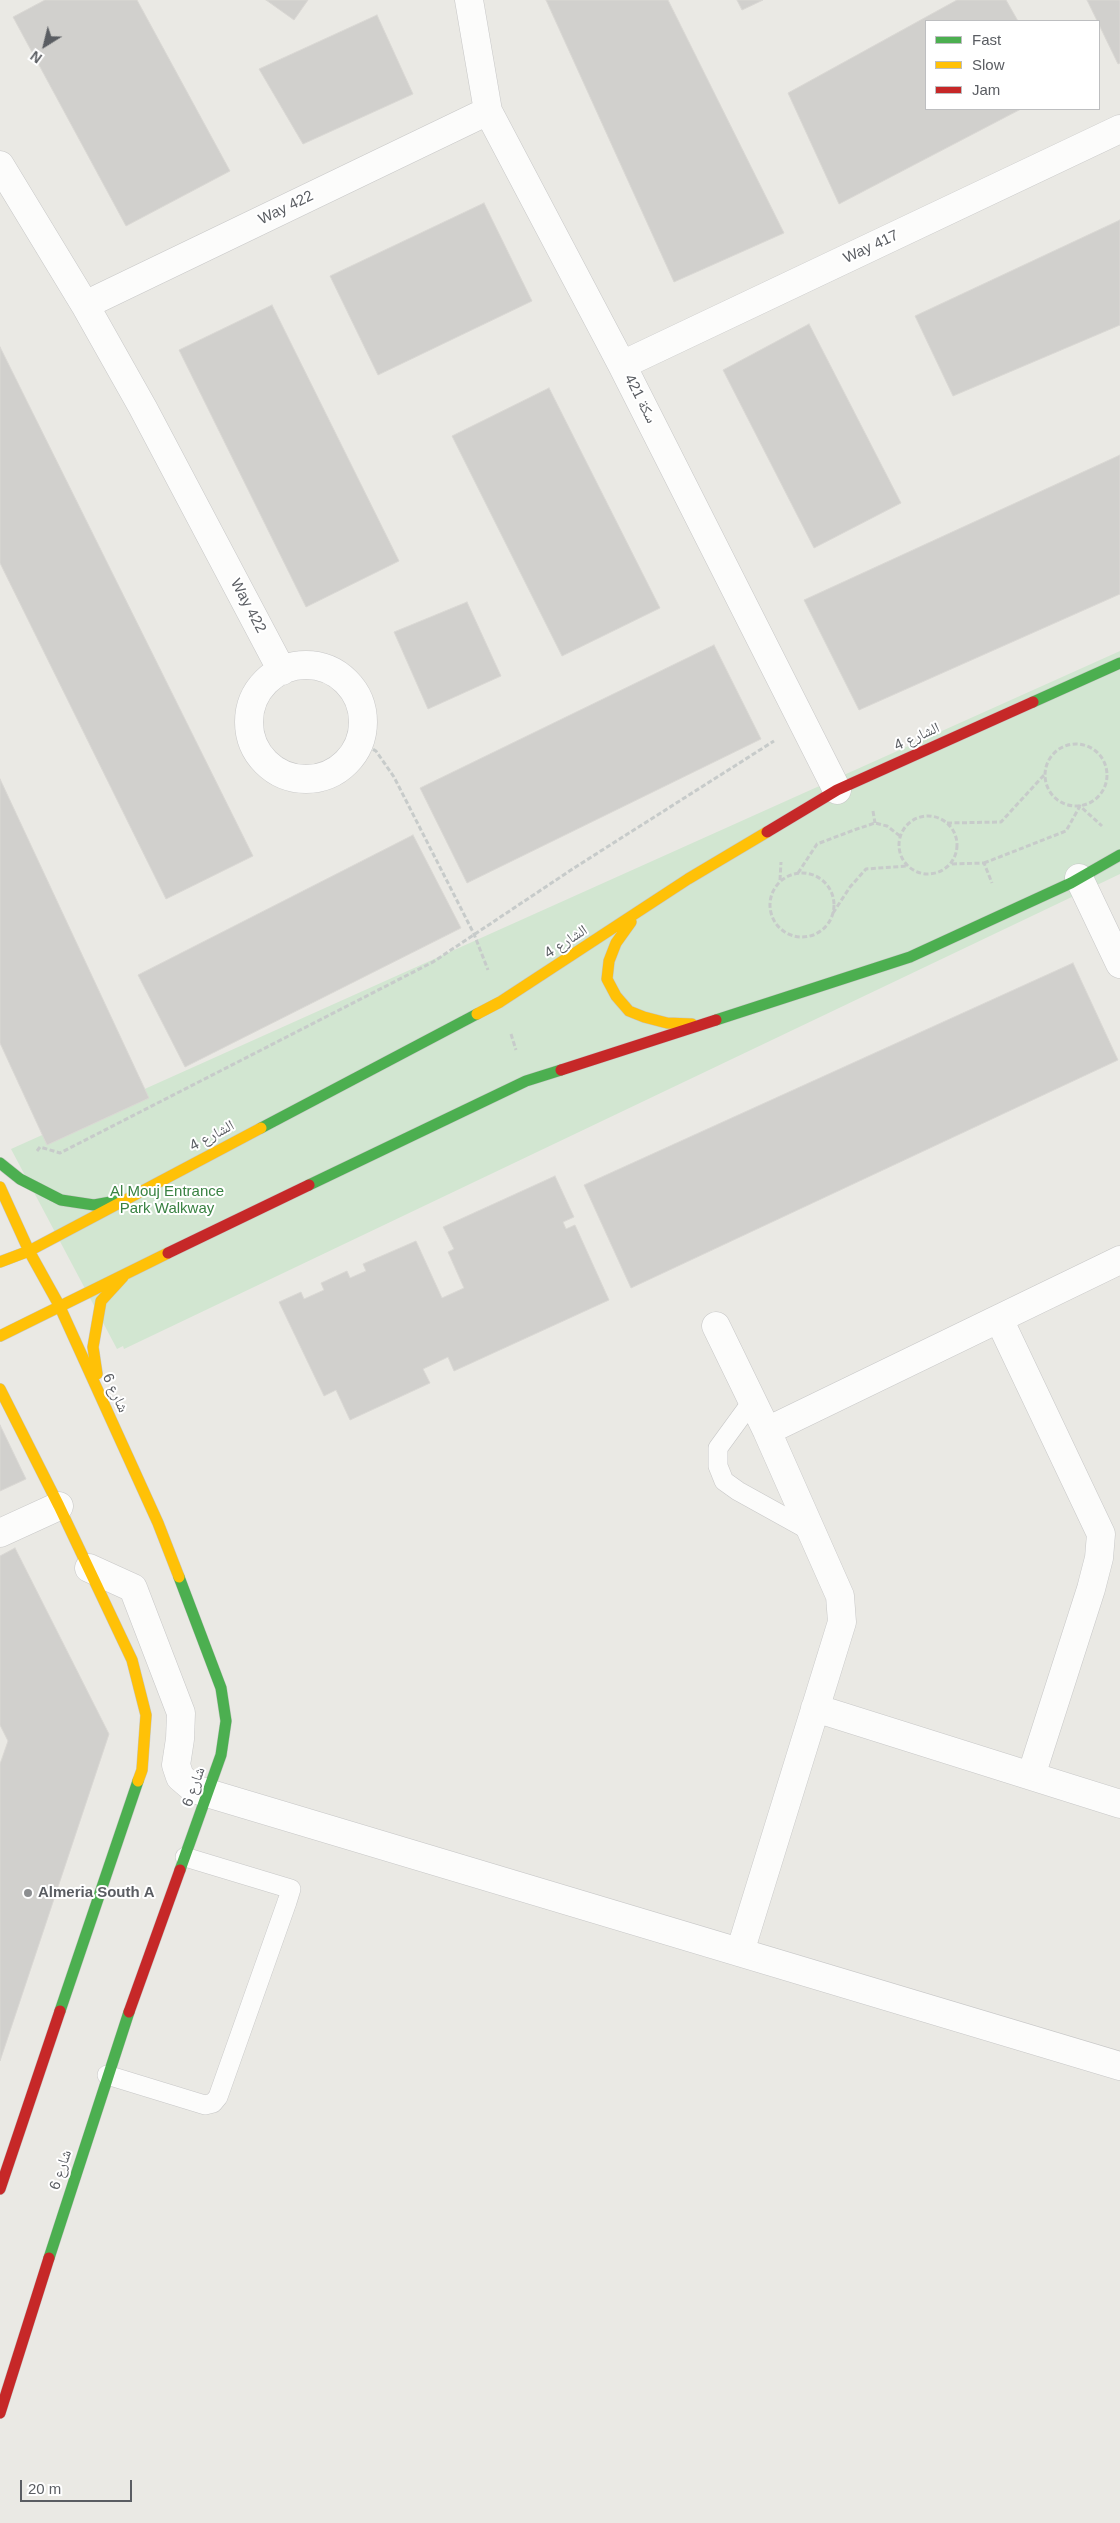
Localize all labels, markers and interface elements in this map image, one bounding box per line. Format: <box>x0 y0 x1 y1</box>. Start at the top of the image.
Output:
north arrow <box>20 20 70 70</box>
legend <box>925 20 1100 110</box>
text: Fast <box>972 31 1001 48</box>
text: N <box>27 48 45 67</box>
text: Slow <box>972 56 1005 73</box>
text: Jam <box>972 81 1000 98</box>
street label: Way 422 <box>256 187 316 229</box>
street label: Way 417 <box>841 226 901 268</box>
street label: سكة 421 <box>620 371 660 427</box>
street label: Way 422 <box>226 576 270 636</box>
street label: الشارع 4 <box>891 719 943 755</box>
street label: الشارع 4 <box>541 921 591 963</box>
street label: الشارع 4 <box>187 1117 237 1155</box>
park label: Al Mouj Entrance Park Walkway <box>110 1183 224 1218</box>
street label: شارع 6 <box>98 1371 132 1415</box>
street label: شارع 6 <box>179 1765 209 1809</box>
place label: Almeria South A <box>38 1884 155 1902</box>
marker: Almeria South A <box>22 1887 34 1899</box>
street label: شارع 6 <box>46 2148 76 2192</box>
scale bar <box>22 2470 135 2502</box>
text: 20 m <box>28 2480 61 2497</box>

